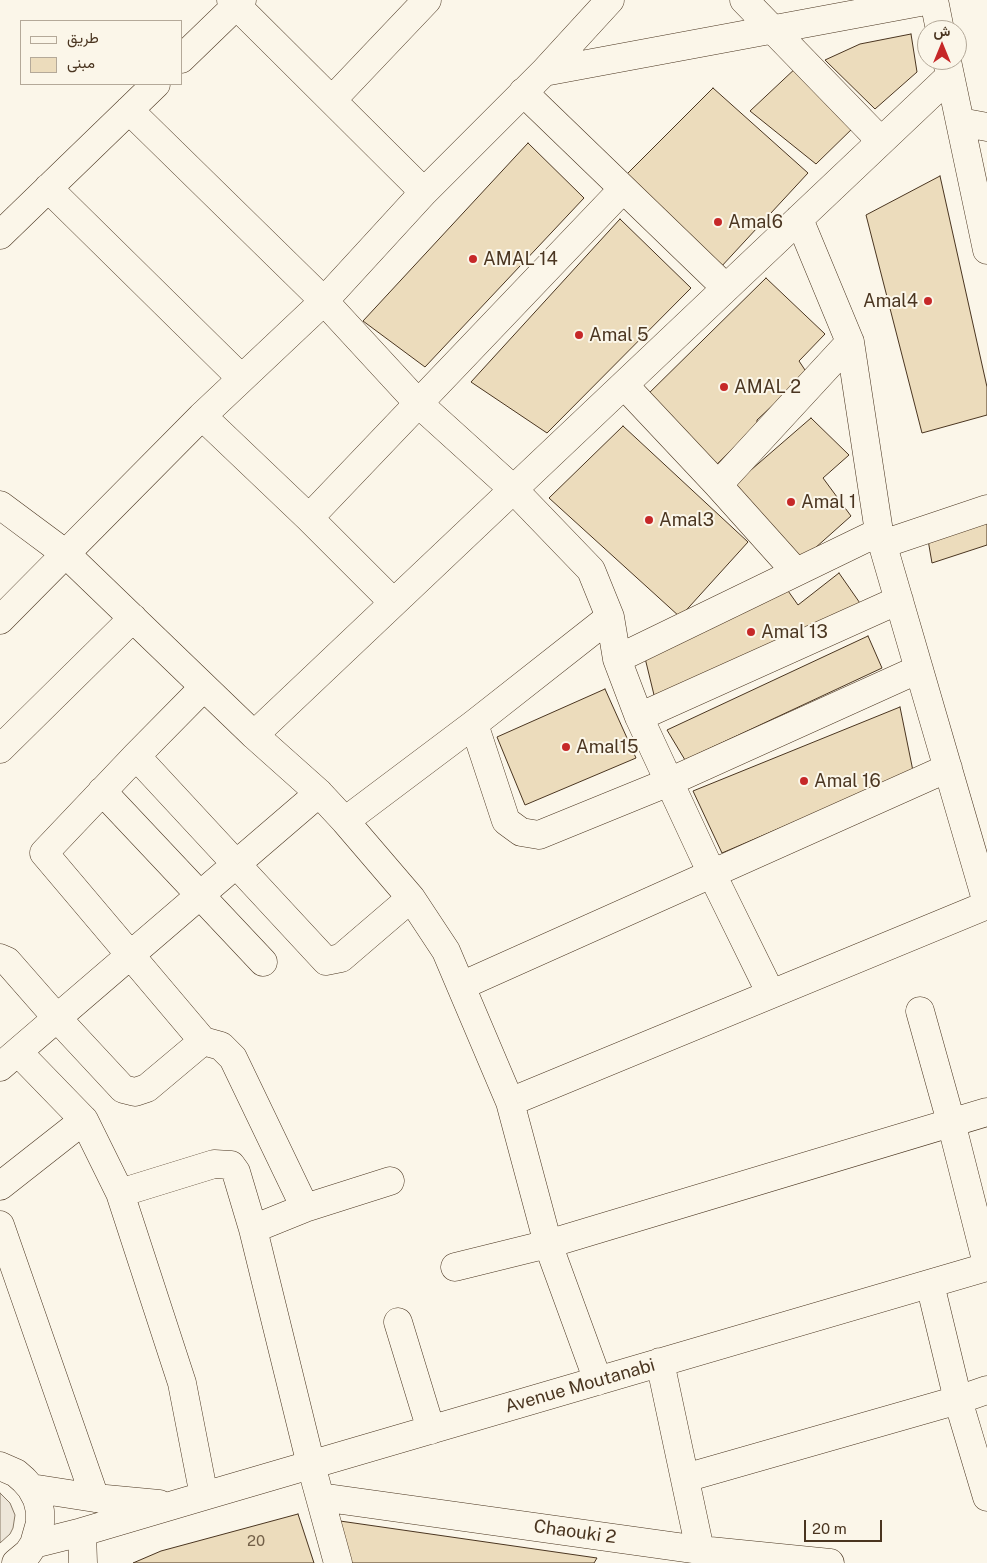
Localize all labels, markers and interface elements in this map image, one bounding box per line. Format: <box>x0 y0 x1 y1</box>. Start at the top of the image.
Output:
legend <box>20 20 182 85</box>
north arrow <box>917 20 967 70</box>
text: ش <box>934 23 950 39</box>
text: طريق <box>67 29 99 46</box>
text: مبنى <box>67 54 95 71</box>
place label: Amal6 <box>728 211 783 233</box>
marker: Amal6 <box>712 216 724 228</box>
place label: AMAL 14 <box>483 248 558 270</box>
marker: AMAL 14 <box>467 253 479 265</box>
place label: Amal4 <box>863 290 918 312</box>
marker: Amal4 <box>922 295 934 307</box>
place label: Amal 5 <box>589 324 649 346</box>
marker: Amal 5 <box>573 329 585 341</box>
place label: AMAL 2 <box>734 376 801 398</box>
marker: AMAL 2 <box>718 381 730 393</box>
place label: Amal 1 <box>801 491 856 513</box>
marker: Amal 1 <box>785 496 797 508</box>
place label: Amal3 <box>659 509 714 531</box>
marker: Amal3 <box>643 514 655 526</box>
place label: Amal 13 <box>761 621 828 643</box>
marker: Amal 13 <box>745 626 757 638</box>
place label: Amal15 <box>576 736 639 758</box>
marker: Amal15 <box>560 741 572 753</box>
place label: Amal 16 <box>814 770 881 792</box>
marker: Amal 16 <box>798 775 810 787</box>
street label: Avenue Moutanabi <box>503 1354 657 1418</box>
scale bar <box>807 1510 884 1542</box>
street label: Chaouki 2 <box>532 1516 618 1548</box>
text: 20 m <box>812 1520 847 1537</box>
house number: 20 <box>247 1532 265 1550</box>

